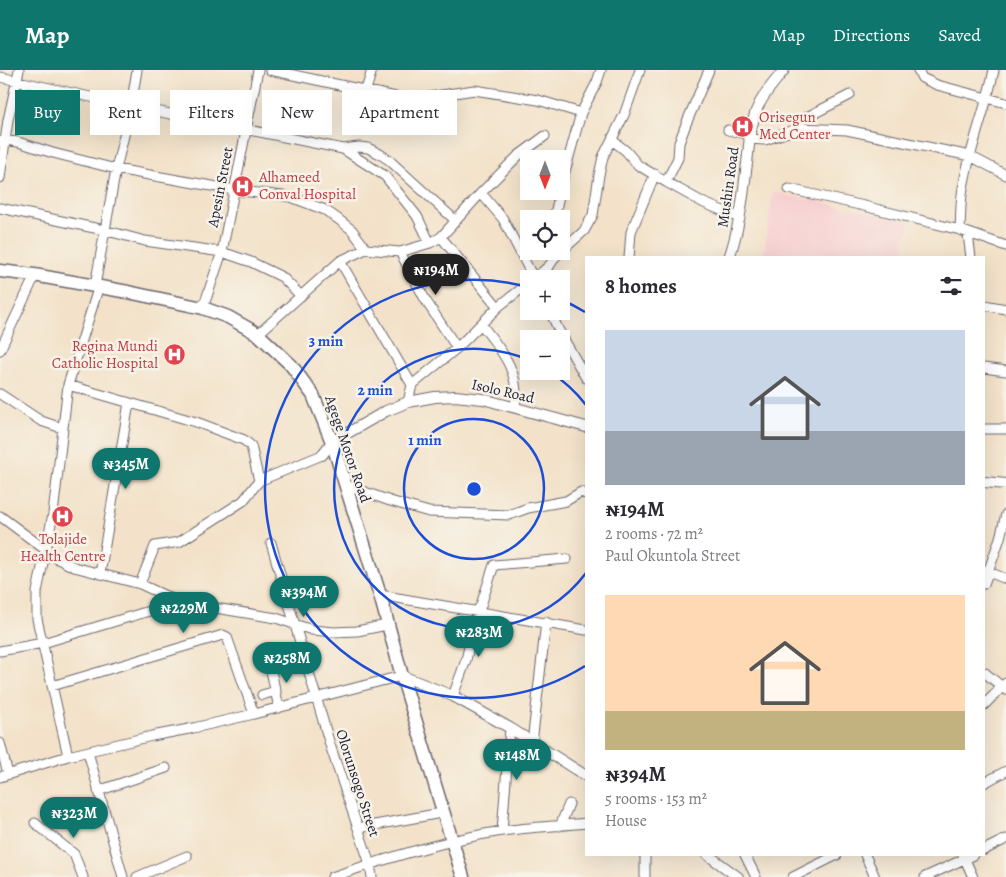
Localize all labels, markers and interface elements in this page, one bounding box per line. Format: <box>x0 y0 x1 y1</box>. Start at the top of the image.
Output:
text: Map <box>25 19 69 51</box>
text: Map <box>772 23 805 47</box>
text: Directions <box>833 23 910 47</box>
text: Saved <box>938 23 981 47</box>
chip: Buy <box>15 90 80 135</box>
chip: Rent <box>90 90 160 135</box>
chip: Filters <box>170 90 252 135</box>
chip: New <box>262 90 332 135</box>
chip: Apartment <box>342 90 457 135</box>
place label: Orisegun Med Center <box>759 107 831 144</box>
hospital icon: Orisegun Med Center <box>731 114 755 138</box>
street label: Mushin Road <box>712 144 744 229</box>
street label: Apesin Street <box>202 145 238 230</box>
north arrow <box>520 150 570 200</box>
map controls <box>520 150 570 380</box>
place label: Alhameed Conval Hospital <box>258 167 356 204</box>
hospital icon: Alhameed Conval Hospital <box>231 174 255 198</box>
button: locate <box>520 210 570 260</box>
pin: ₦194M <box>401 254 471 296</box>
text: ₦194M <box>413 259 459 281</box>
button: + <box>520 270 570 320</box>
text: 8 homes <box>605 272 677 300</box>
icon: filters <box>937 272 965 300</box>
button: − <box>520 330 570 380</box>
text: 3 min <box>309 331 344 351</box>
place label: Regina Mundi Catholic Hospital <box>52 336 158 373</box>
hospital icon: Regina Mundi Catholic Hospital <box>162 343 186 367</box>
icon: home <box>740 363 830 453</box>
street label: Isolo Road <box>470 374 537 408</box>
text: 2 min <box>357 380 393 400</box>
street label: Agege Motor Road <box>320 392 376 506</box>
text: 1 min <box>408 430 442 450</box>
pin: ₦345M <box>91 448 161 490</box>
text: ₦345M <box>103 453 149 475</box>
centre of rings <box>465 480 483 498</box>
text: ₦194M <box>605 495 665 523</box>
hospital icon: Tolajide Health Centre <box>51 504 75 528</box>
text: 2 rooms · 72 m² <box>605 523 703 545</box>
place label: Tolajide Health Centre <box>20 529 106 566</box>
text: Paul Okuntola Street <box>605 545 740 567</box>
pin: ₦394M <box>269 576 339 618</box>
text: ₦394M <box>281 581 327 603</box>
pin: ₦229M <box>149 592 219 634</box>
text: ₦229M <box>160 597 208 619</box>
pin: ₦283M <box>444 616 514 658</box>
text: ₦283M <box>455 621 503 643</box>
icon: home <box>740 628 830 718</box>
pin: ₦258M <box>252 642 322 684</box>
text: ₦258M <box>264 647 311 669</box>
street label: Olorunsogo Street <box>331 727 385 839</box>
pin: ₦148M <box>482 738 552 781</box>
text: ₦148M <box>494 744 540 766</box>
text: ₦394M <box>605 760 666 788</box>
text: 5 rooms · 153 m² <box>605 788 707 810</box>
pin: ₦323M <box>39 796 109 839</box>
text: ₦323M <box>51 802 97 824</box>
text: House <box>605 810 647 832</box>

